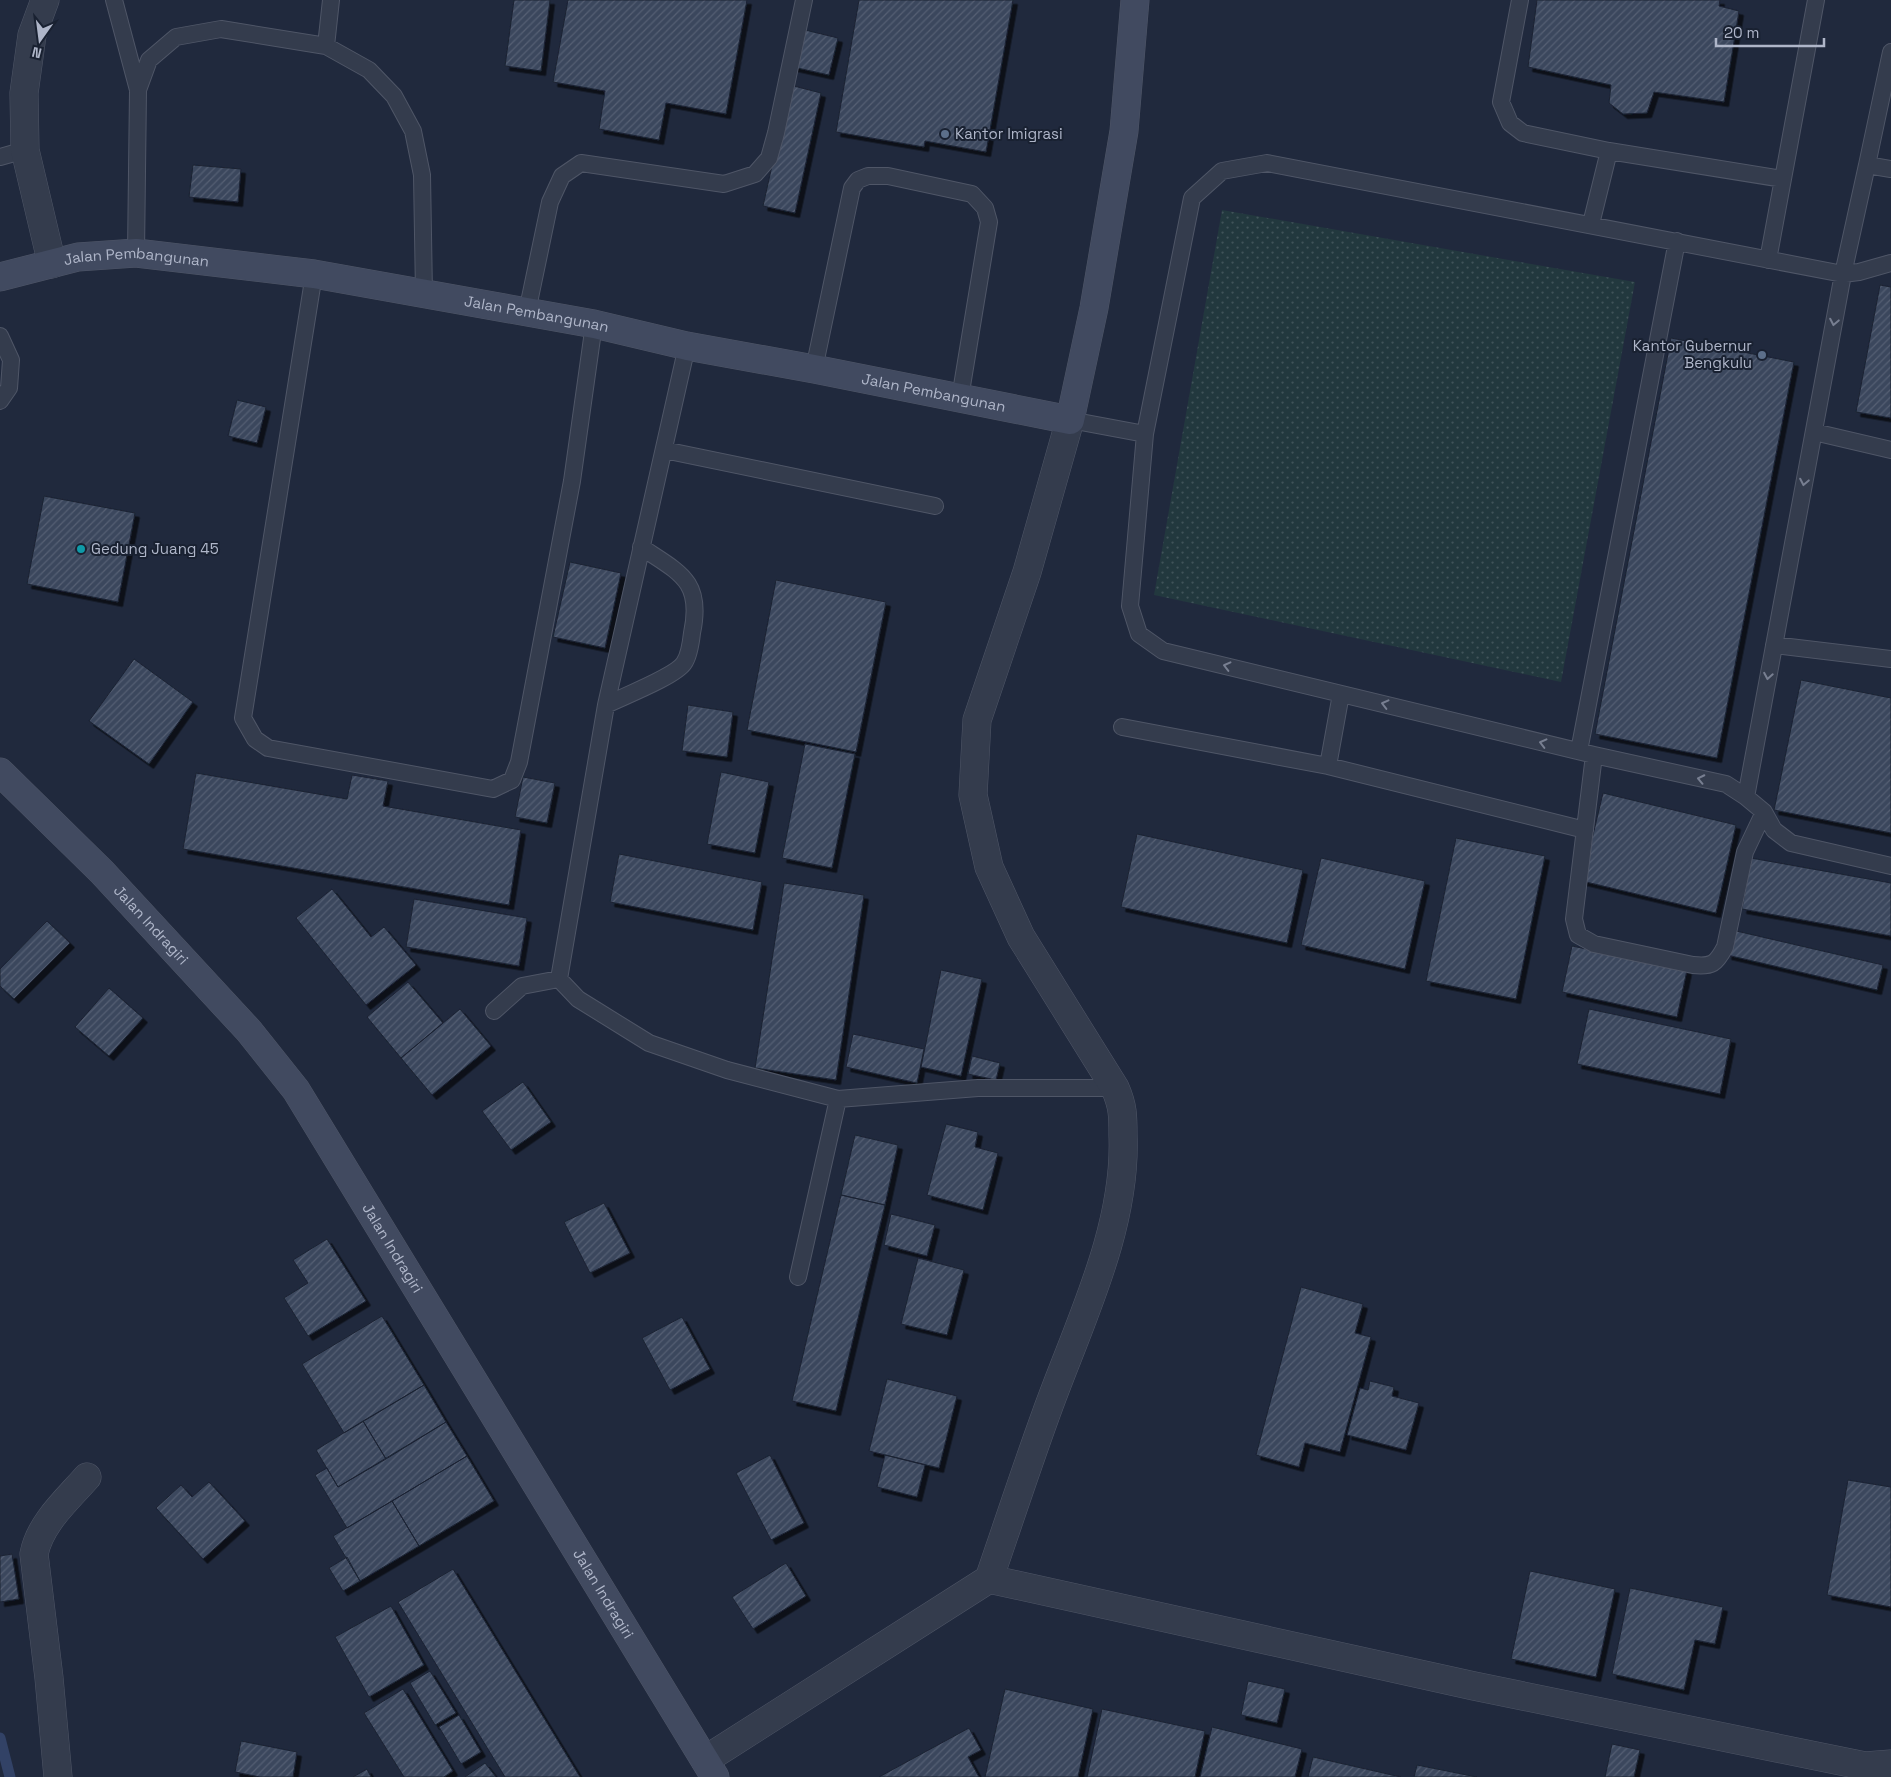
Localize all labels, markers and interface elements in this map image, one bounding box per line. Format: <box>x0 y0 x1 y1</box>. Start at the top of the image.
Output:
north arrow <box>15 15 65 65</box>
scale bar <box>1716 15 1824 47</box>
text: 20 m <box>1724 23 1759 42</box>
text: N <box>30 43 44 62</box>
place label: Kantor Imigrasi <box>955 124 1063 143</box>
marker: Kantor Imigrasi <box>939 128 951 140</box>
street label: Jalan Pembangunan <box>61 243 210 271</box>
street label: Jalan Pembangunan <box>463 291 611 336</box>
one-way arrow <box>1829 318 1840 326</box>
place label: Kantor Gubernur Bengkulu <box>1633 336 1752 372</box>
marker: Kantor Gubernur Bengkulu <box>1756 349 1768 361</box>
street label: Jalan Pembangunan <box>860 369 1007 416</box>
one-way arrow <box>1800 477 1810 486</box>
place label: Gedung Juang 45 <box>91 539 219 558</box>
marker: Gedung Juang 45 <box>75 543 87 555</box>
one-way arrow <box>1223 661 1232 672</box>
one-way arrow <box>1764 672 1774 680</box>
one-way arrow <box>1381 699 1390 710</box>
one-way arrow <box>1539 738 1548 749</box>
one-way arrow <box>1697 774 1706 785</box>
street label: Jalan Indragiri <box>110 881 193 968</box>
street label: Jalan Indragiri <box>358 1200 427 1296</box>
street label: Jalan Indragiri <box>569 1545 638 1642</box>

